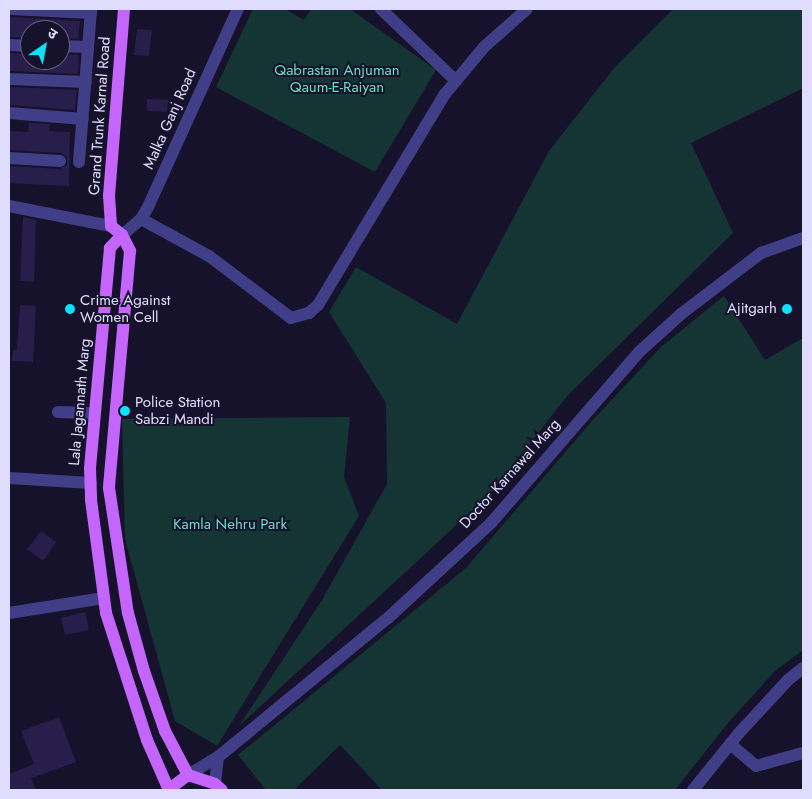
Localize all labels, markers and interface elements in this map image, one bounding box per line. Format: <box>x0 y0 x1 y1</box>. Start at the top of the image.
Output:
north arrow <box>20 20 70 70</box>
text: उ <box>44 23 62 44</box>
street label: Grand Trunk Karnal Road <box>85 36 115 196</box>
park label: Qabrastan Anjuman Qaum-E-Raiyan <box>274 61 400 96</box>
street label: Malka Ganj Road <box>140 66 200 172</box>
place label: Crime Against Women Cell <box>80 291 170 326</box>
place label: Ajitgarh <box>727 300 777 318</box>
marker: Crime Against Women Cell <box>64 303 76 315</box>
marker: Ajitgarh <box>781 303 793 315</box>
street label: Lala Jagannath Marg <box>65 338 95 466</box>
place label: Police Station Sabzi Mandi <box>135 393 220 428</box>
marker: Police Station Sabzi Mandi <box>119 405 131 417</box>
street label: Doctor Karnawal Marg <box>456 416 564 532</box>
park label: Kamla Nehru Park <box>173 516 287 534</box>

